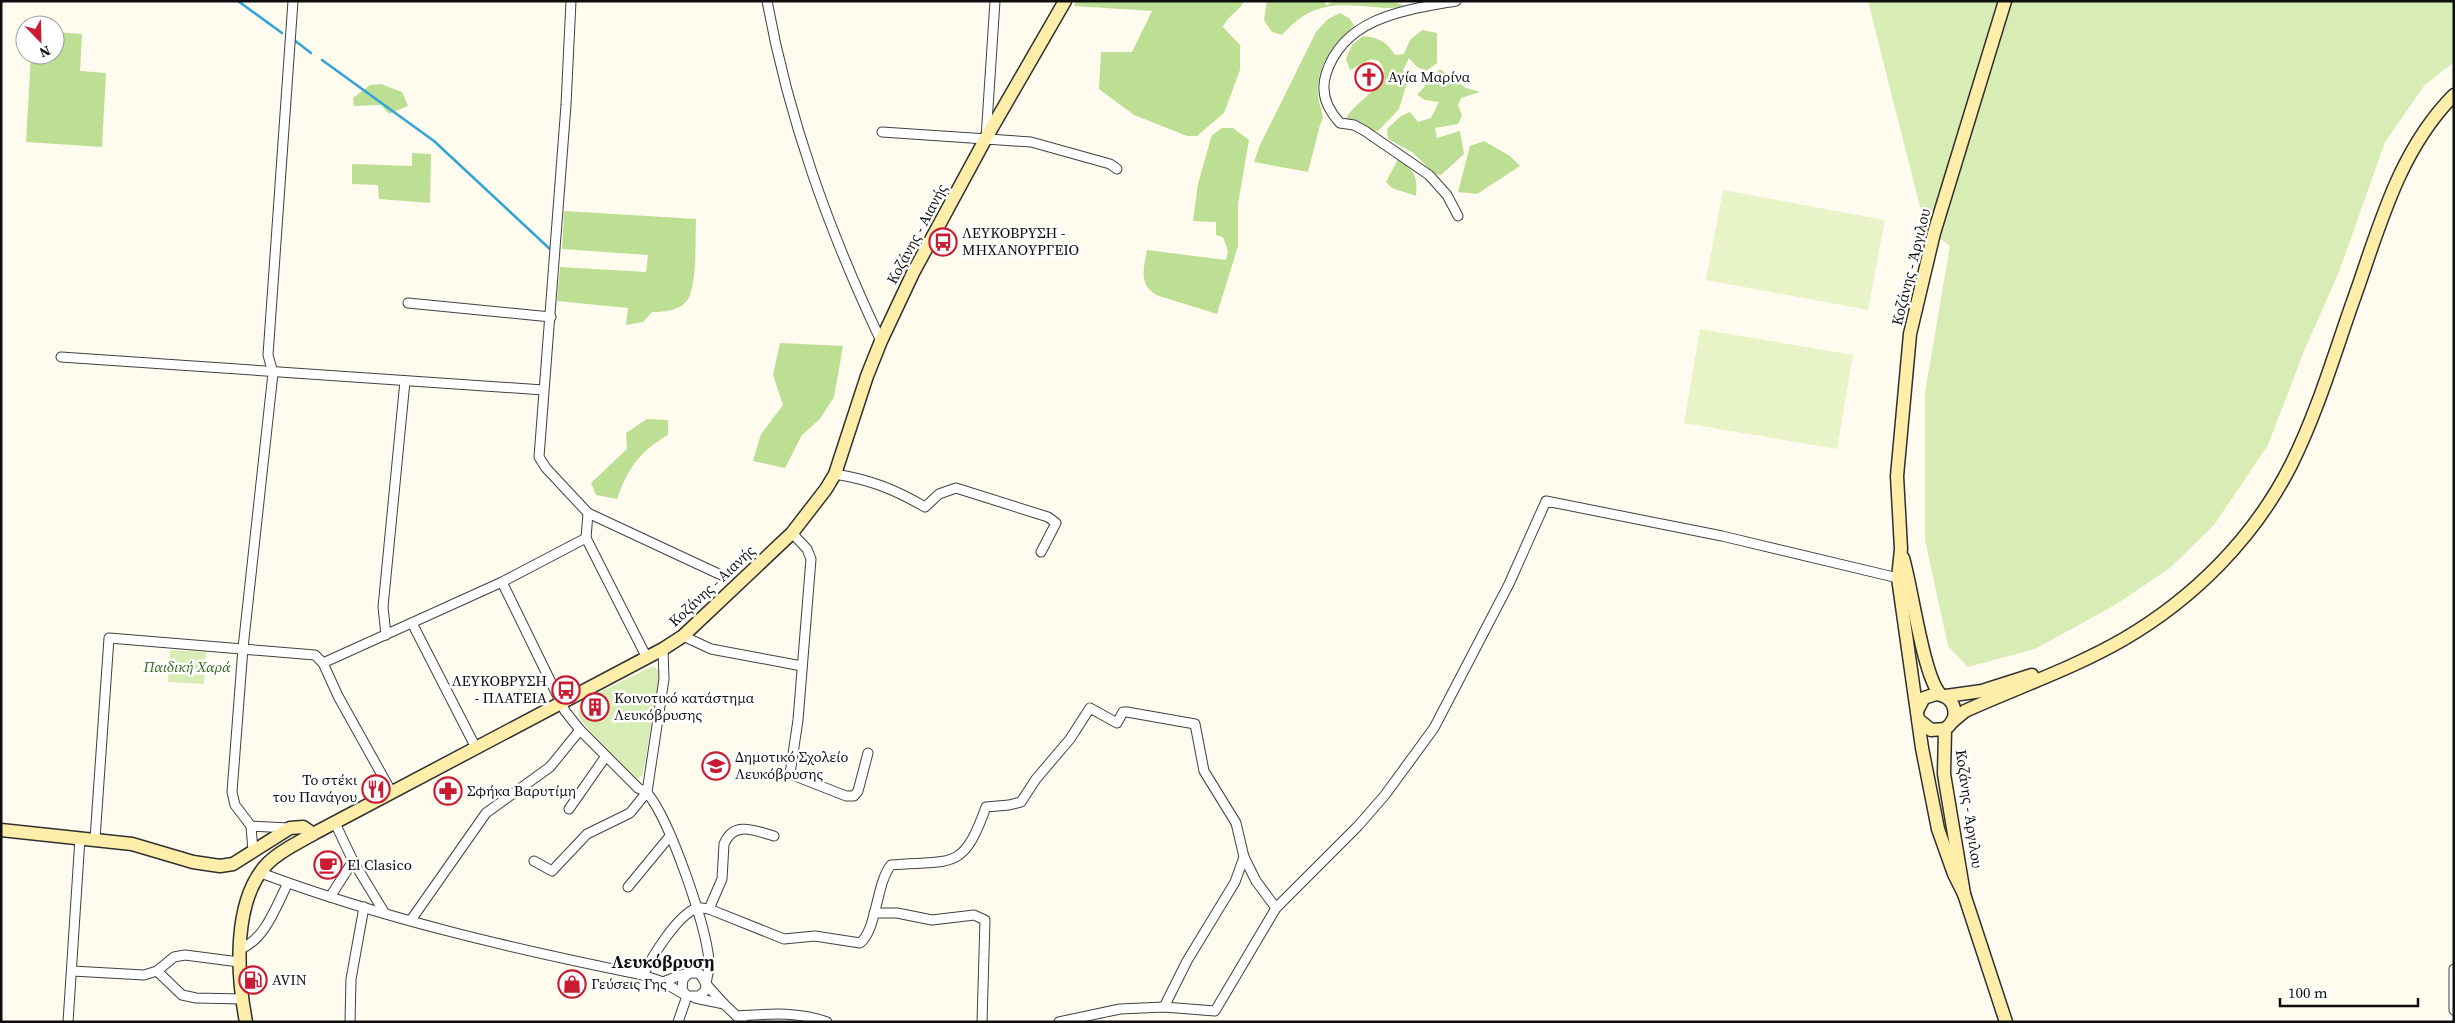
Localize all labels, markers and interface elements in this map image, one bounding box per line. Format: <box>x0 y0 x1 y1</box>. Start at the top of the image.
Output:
north arrow <box>15 15 65 65</box>
text: N <box>36 41 54 63</box>
church icon: Αγία Μαρίνα <box>1354 62 1384 92</box>
place label: Αγία Μαρίνα <box>1388 66 1471 87</box>
street label: Κοζάνης - Αιανής <box>881 180 952 288</box>
street label: Κοζάνης - Άργιλου <box>1886 206 1935 327</box>
place label: ΛΕΥΚΟΒΡΥΣΗ - ΜΗΧΑΝΟΥΡΓΕΙΟ <box>962 222 1079 260</box>
bus stop icon: ΛΕΥΚΟΒΡΥΣΗ - ΜΗΧΑΝΟΥΡΓΕΙΟ <box>928 227 958 257</box>
street label: Κοζάνης - Αιανής <box>664 540 760 631</box>
park label: Παιδική Χαρά <box>142 656 231 677</box>
place label: ΛΕΥΚΟΒΡΥΣΗ - ΠΛΑΤΕΙΑ <box>452 670 547 708</box>
bus stop icon: ΛΕΥΚΟΒΡΥΣΗ - ΠΛΑΤΕΙΑ <box>551 675 581 705</box>
place label: Κοινοτικό κατάστημα Λευκόβρυσης <box>614 687 755 725</box>
building icon: Κοινοτικό κατάστημα Λευκόβρυσης <box>580 692 610 722</box>
place label: Δημοτικό Σχολείο Λευκόβρυσης <box>735 746 848 784</box>
street label: Κοζάνης - Άργιλου <box>1951 748 1988 870</box>
school or university icon: Δημοτικό Σχολείο Λευκόβρυσης <box>701 751 731 781</box>
place label: Το στέκι του Πανάγου <box>272 769 358 807</box>
restaurant icon: Το στέκι του Πανάγου <box>361 774 391 804</box>
pharmacy icon: Σφήκα Βαρυτίμη <box>433 776 463 806</box>
place label: Σφήκα Βαρυτίμη <box>467 780 576 801</box>
cafe icon: El Clasico <box>313 850 343 880</box>
place label: El Clasico <box>347 854 412 875</box>
district label: Λευκόβρυση <box>612 949 714 974</box>
fuel station icon: AVIN <box>238 965 268 995</box>
place label: AVIN <box>272 969 307 990</box>
shop icon: Γεύσεις Γης <box>557 969 587 999</box>
place label: Γεύσεις Γης <box>591 973 667 994</box>
scale bar <box>2280 976 2418 1008</box>
text: 100 m <box>2288 982 2328 1003</box>

